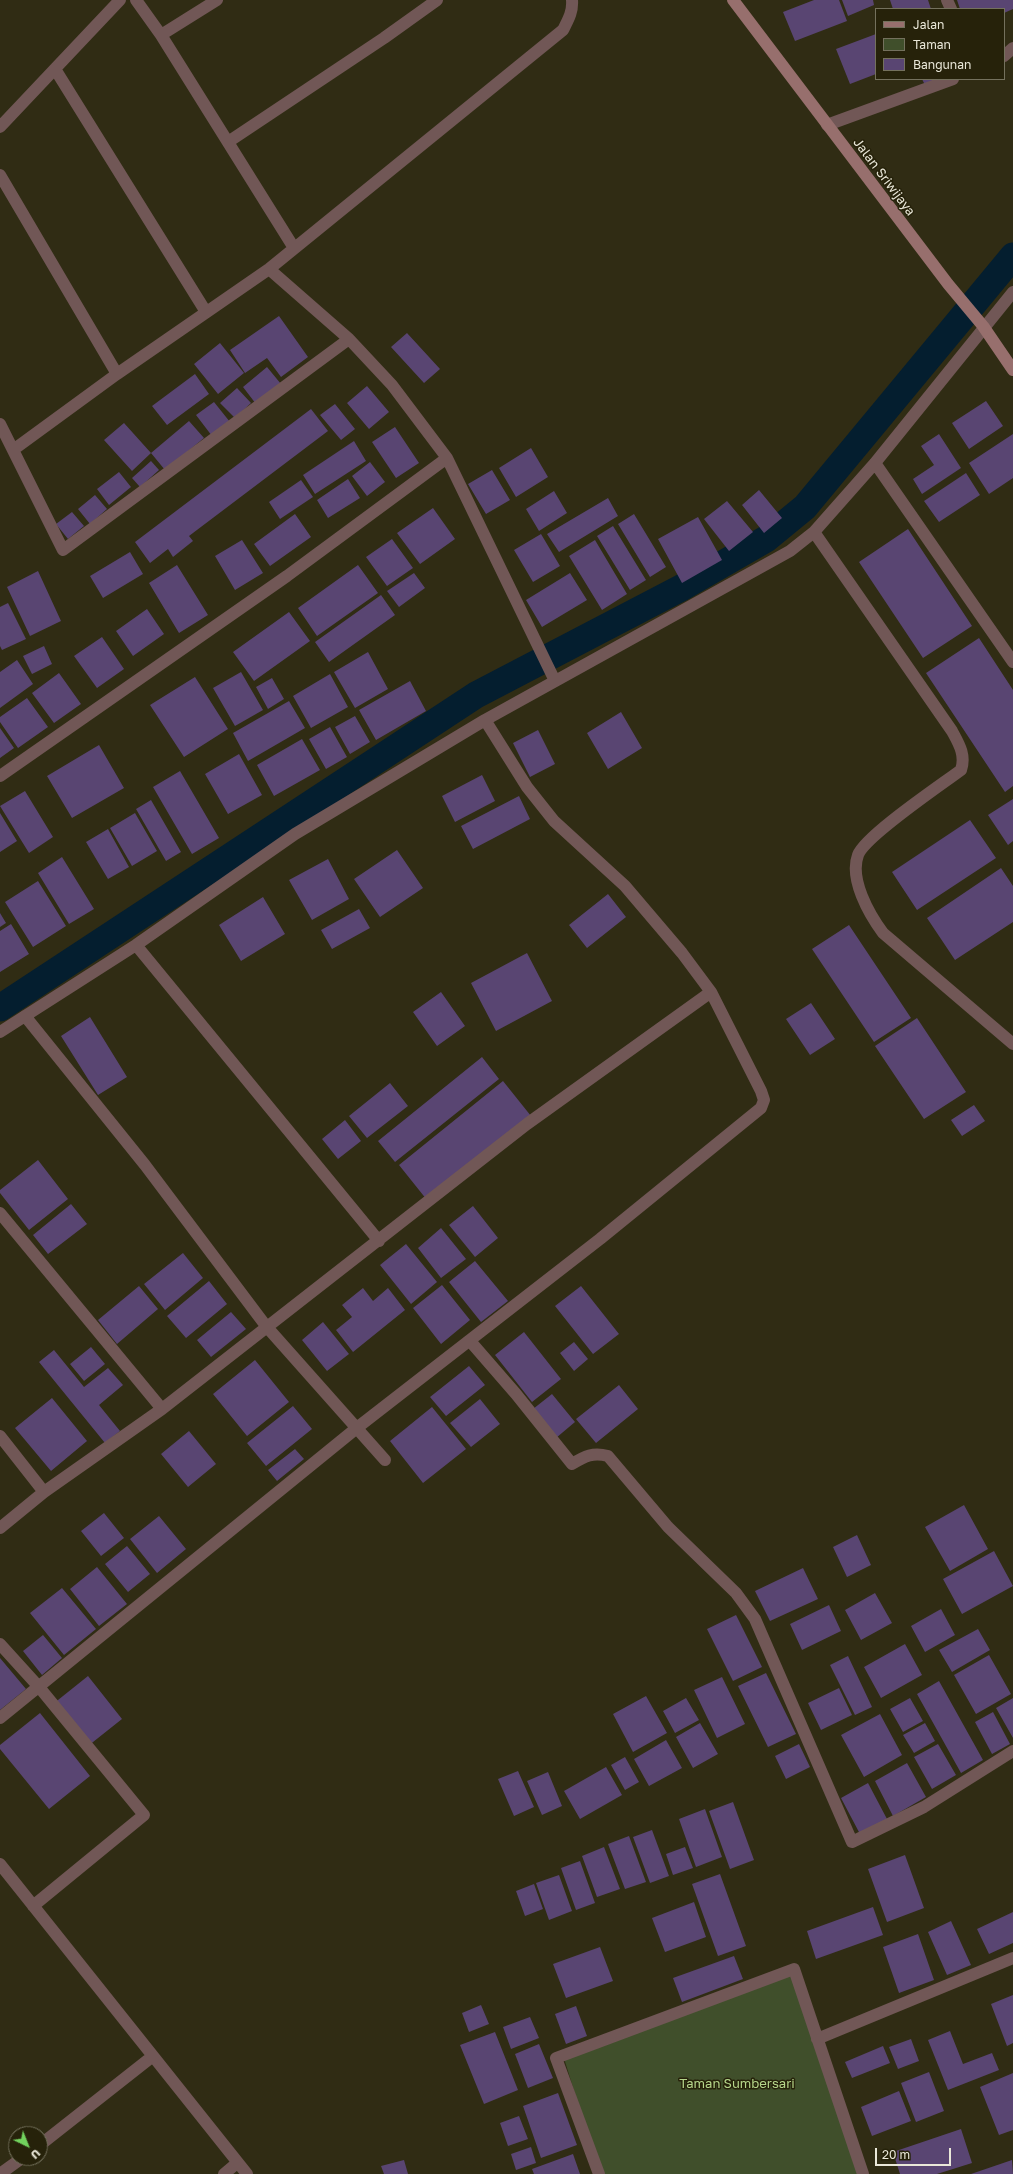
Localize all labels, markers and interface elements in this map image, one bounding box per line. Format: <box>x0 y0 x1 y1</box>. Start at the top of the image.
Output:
legend <box>875 8 1005 80</box>
text: Jalan <box>913 17 944 32</box>
text: Taman <box>913 37 951 52</box>
text: Bangunan <box>913 57 971 72</box>
street label: Jalan Sriwijaya <box>850 135 918 219</box>
park label: Taman Sumbersari <box>679 2076 795 2092</box>
north arrow <box>8 2126 48 2166</box>
scale bar <box>877 2140 953 2166</box>
text: U <box>28 2147 43 2162</box>
text: 20 m <box>882 2147 910 2162</box>

